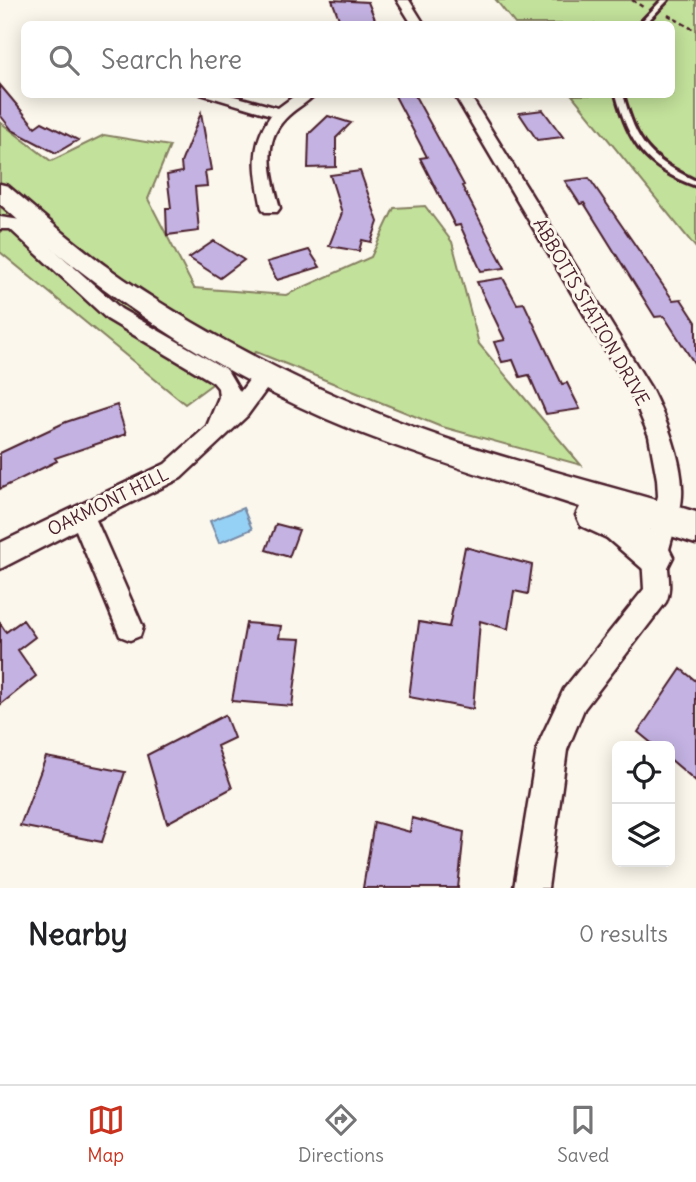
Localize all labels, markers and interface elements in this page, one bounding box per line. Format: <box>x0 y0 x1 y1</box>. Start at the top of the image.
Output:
search box <box>21 21 675 98</box>
icon: search <box>45 41 83 79</box>
text: Search here <box>101 43 242 76</box>
street label: ABBOTTS STATION DRIVE <box>528 214 655 410</box>
street label: OAKMONT HILL <box>44 462 172 541</box>
map controls <box>612 741 675 867</box>
button: locate <box>612 741 675 804</box>
button: layers <box>612 804 675 867</box>
text: Nearby <box>28 915 128 953</box>
text: 0 results <box>579 919 668 948</box>
tab: Map <box>87 1101 125 1167</box>
tab: Directions <box>298 1101 384 1167</box>
tab: Saved <box>557 1101 609 1167</box>

